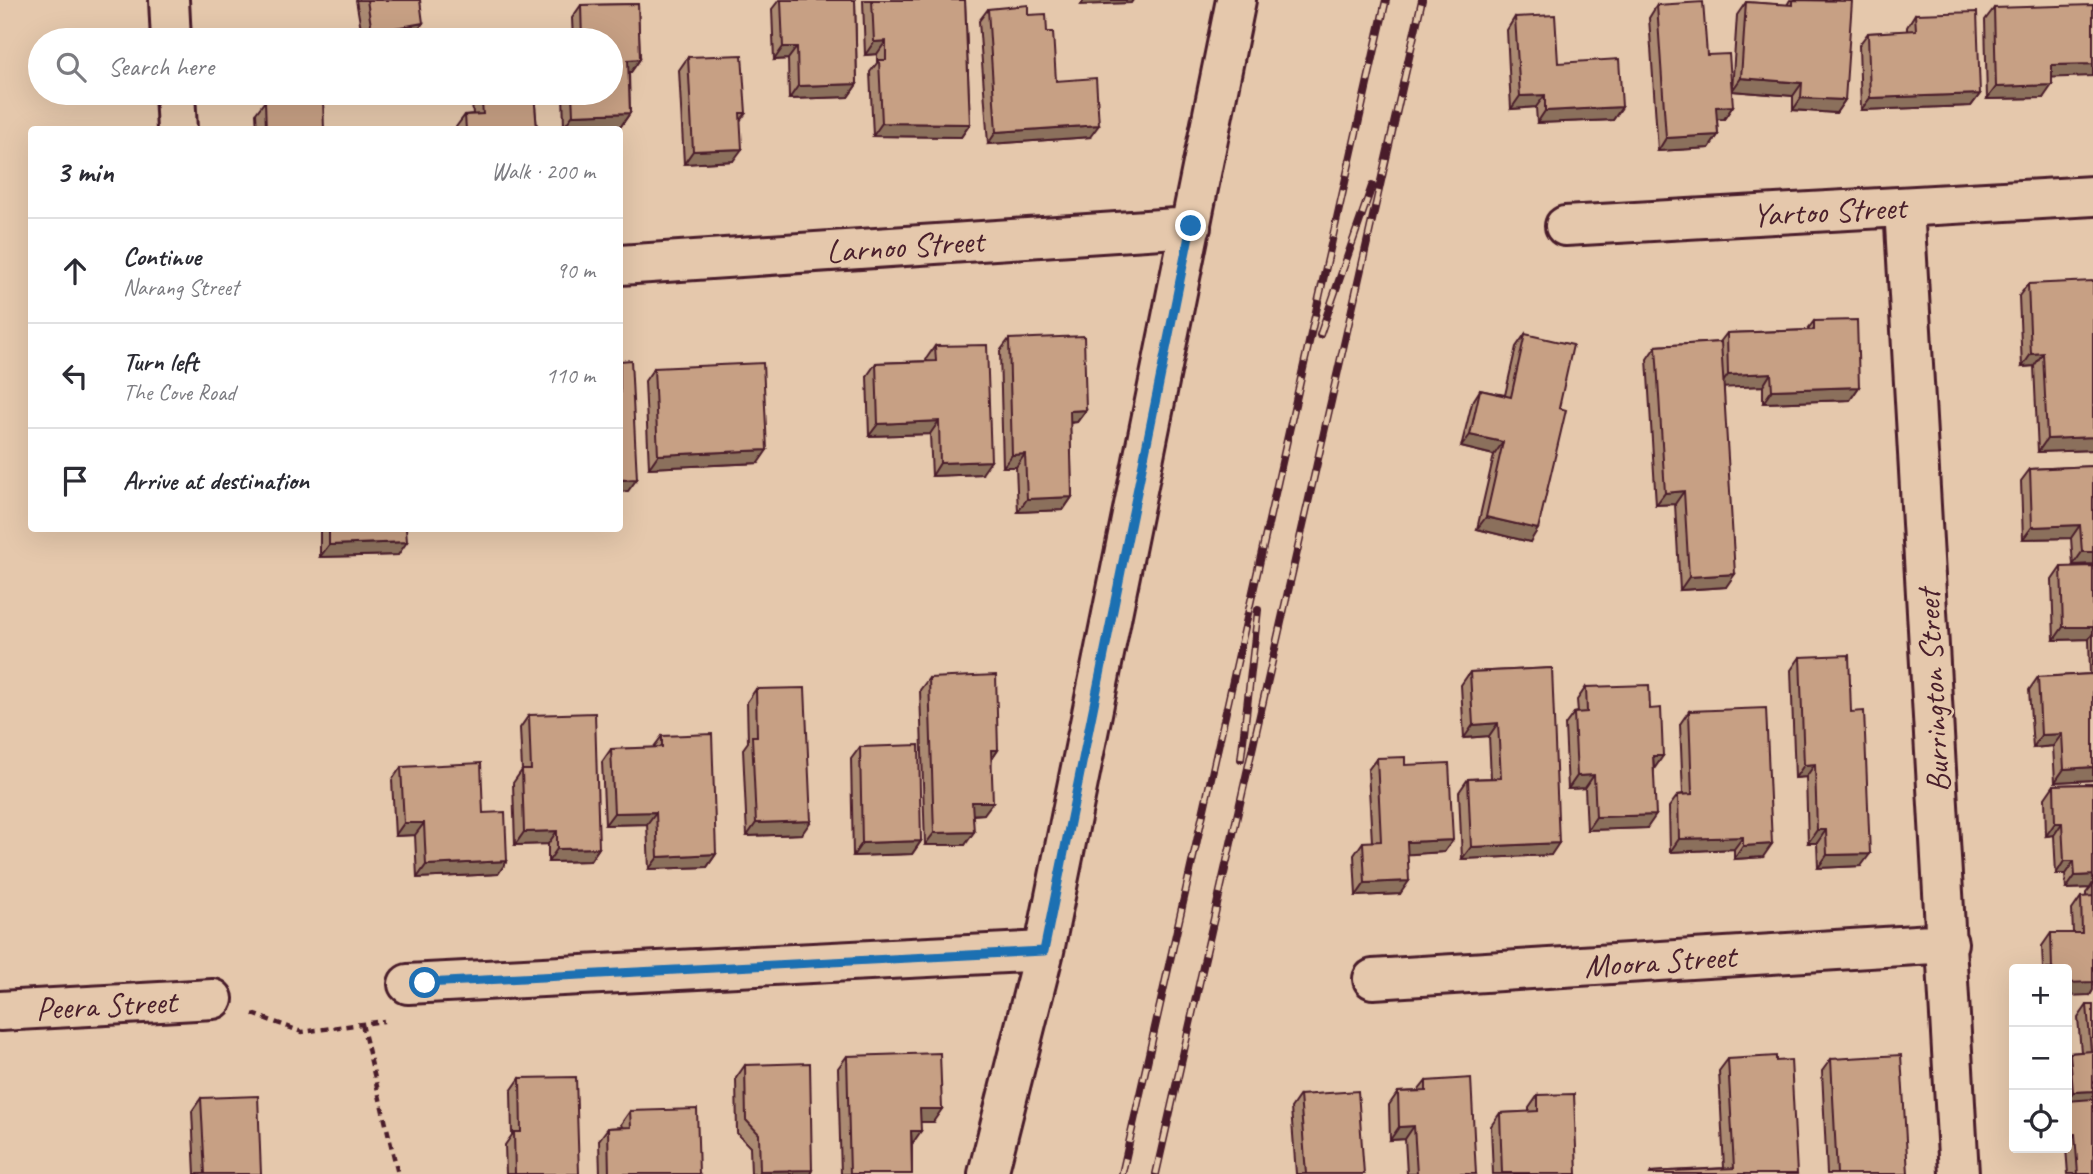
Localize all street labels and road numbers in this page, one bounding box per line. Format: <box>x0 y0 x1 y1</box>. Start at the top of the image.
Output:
street label: Yartoo Street <box>1751 186 1910 236</box>
street label: Larnoo Street <box>825 219 988 272</box>
street label: Burrington Street <box>1906 584 1959 794</box>
street label: Moora Street <box>1583 935 1740 987</box>
street label: Peera Street <box>35 980 180 1030</box>

